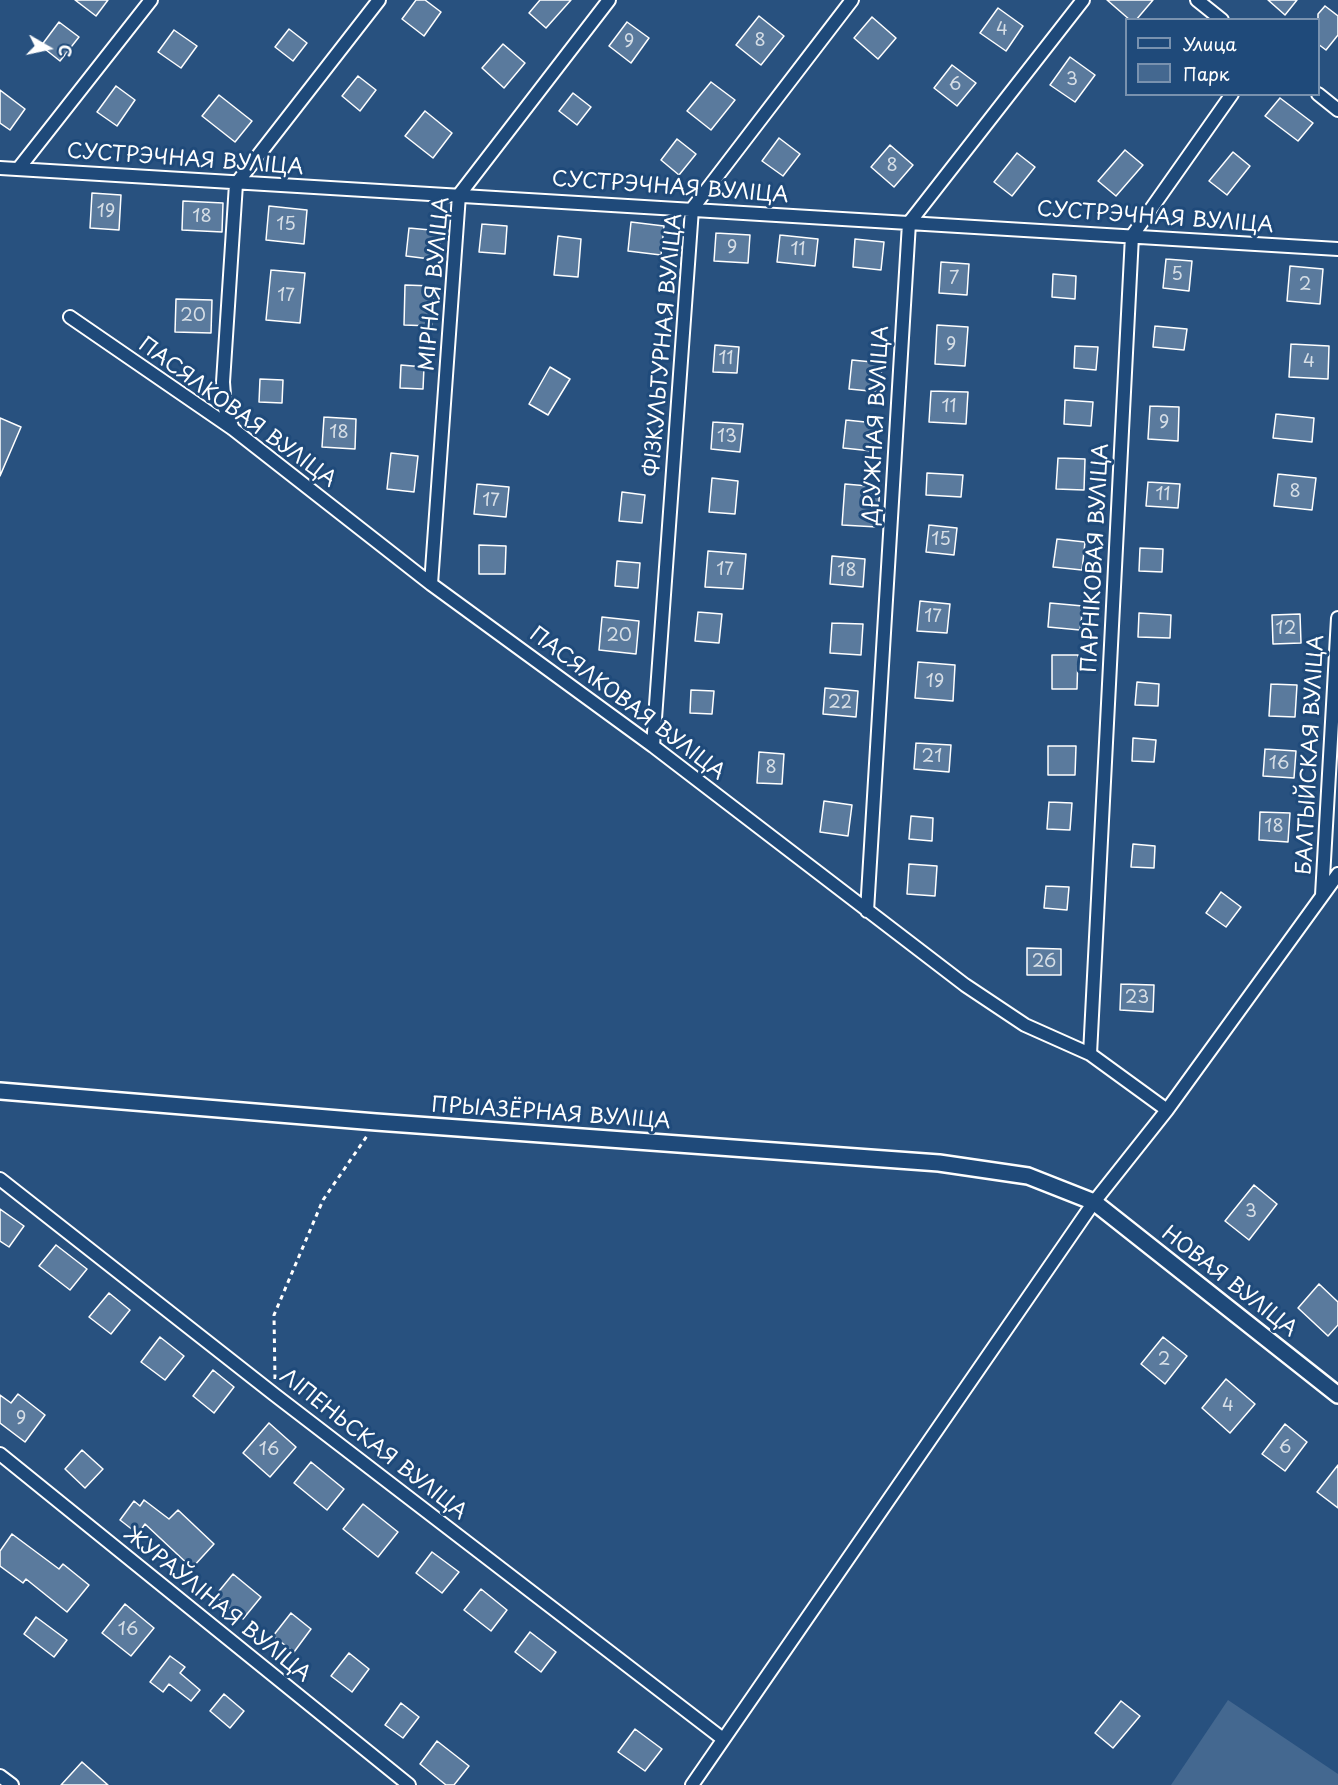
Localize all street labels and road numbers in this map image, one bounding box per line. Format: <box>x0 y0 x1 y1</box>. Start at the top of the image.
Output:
street label: СУСТРЭЧНАЯ ВУЛІЦА <box>66 139 304 181</box>
street label: СУСТРЭЧНАЯ ВУЛІЦА <box>551 167 789 209</box>
street label: МІРНАЯ ВУЛІЦА <box>415 196 455 372</box>
street label: СУСТРЭЧНАЯ ВУЛІЦА <box>1036 197 1274 239</box>
street label: ФІЗКУЛЬТУРНАЯ ВУЛІЦА <box>640 212 688 478</box>
street label: ДРУЖНАЯ ВУЛІЦА <box>859 325 895 525</box>
street label: ПАСЯЛКОВАЯ ВУЛІЦА <box>133 333 341 493</box>
street label: ПАРНІКОВАЯ ВУЛІЦА <box>1077 443 1115 673</box>
street label: ПАСЯЛКОВАЯ ВУЛІЦА <box>524 622 730 786</box>
street label: БАЛТЫЙСКАЯ ВУЛІЦА <box>1292 634 1330 876</box>
street label: ПРЫАЗЁРНАЯ ВУЛІЦА <box>431 1093 671 1135</box>
street label: НОВАЯ ВУЛІЦА <box>1156 1221 1302 1343</box>
street label: ЛІПЕНЬСКАЯ ВУЛІЦА <box>274 1364 472 1526</box>
street label: ЖУРАЎЛІНАЯ ВУЛІЦА <box>119 1522 315 1688</box>

